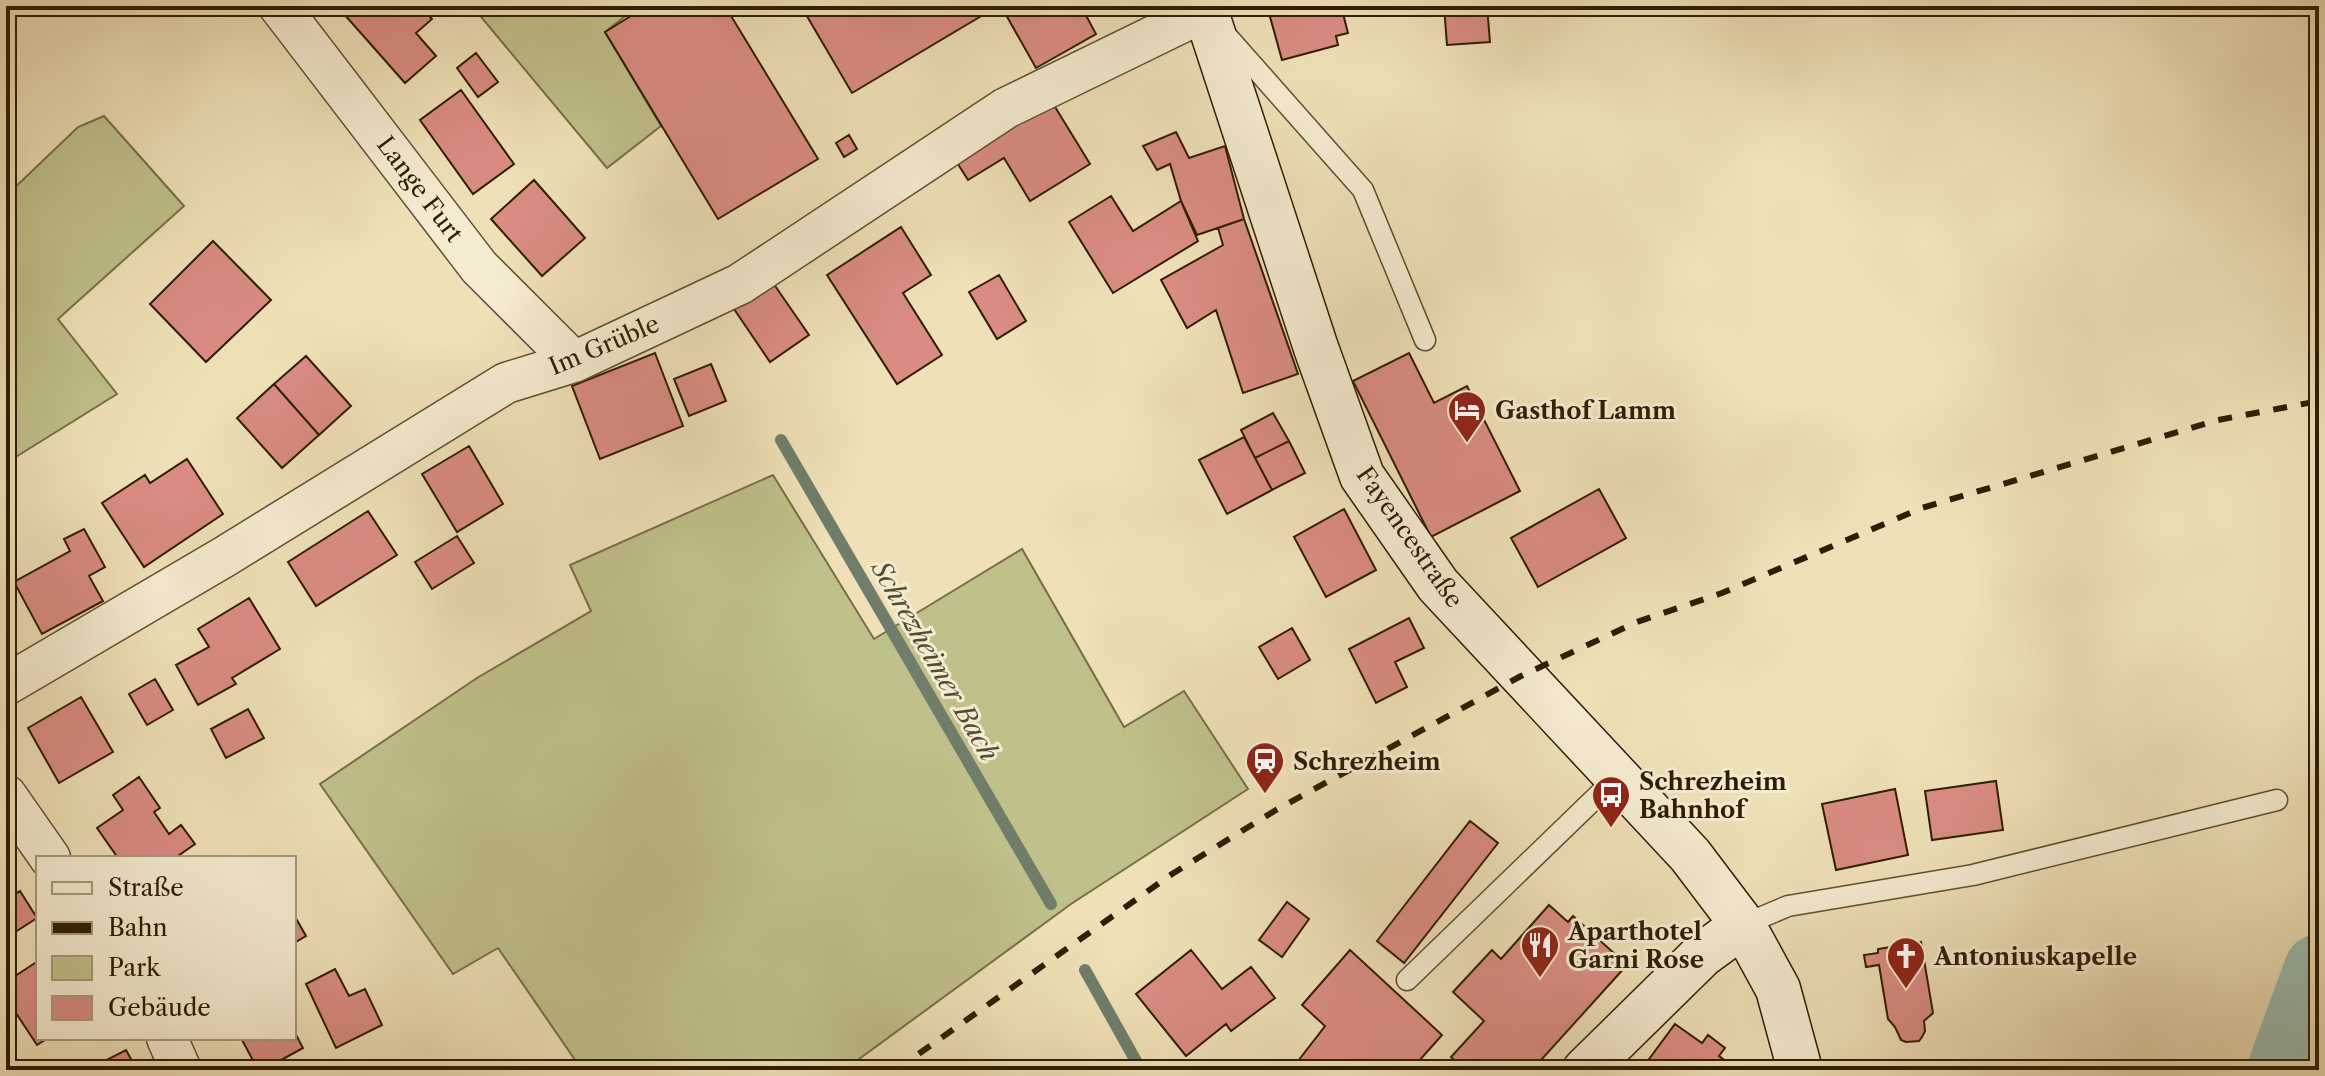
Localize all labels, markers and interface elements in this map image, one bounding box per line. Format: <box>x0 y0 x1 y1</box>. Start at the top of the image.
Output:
street label: Lange Furt <box>371 130 469 248</box>
street label: Im Grüble <box>545 309 663 381</box>
hotel icon: Gasthof Lamm <box>1446 389 1488 444</box>
place label: Gasthof Lamm <box>1495 396 1676 425</box>
street label: Fayencestraße <box>1351 461 1469 613</box>
water label: Schrezheimer Bach <box>864 553 1005 767</box>
station icon: Schrezheim <box>1244 740 1286 795</box>
place label: Schrezheim <box>1293 747 1441 776</box>
place label: Schrezheim Bahnhof <box>1639 767 1787 824</box>
bus stop icon: Schrezheim Bahnhof <box>1590 774 1632 829</box>
legend <box>36 856 296 1040</box>
text: Straße <box>108 873 184 902</box>
text: Bahn <box>108 913 167 942</box>
place label: Aparthotel Garni Rose <box>1567 917 1704 974</box>
restaurant icon: Aparthotel Garni Rose <box>1519 924 1561 979</box>
church icon: Antoniuskapelle <box>1885 935 1927 990</box>
place label: Antoniuskapelle <box>1933 942 2137 971</box>
text: Park <box>108 953 161 982</box>
text: Gebäude <box>108 993 211 1022</box>

